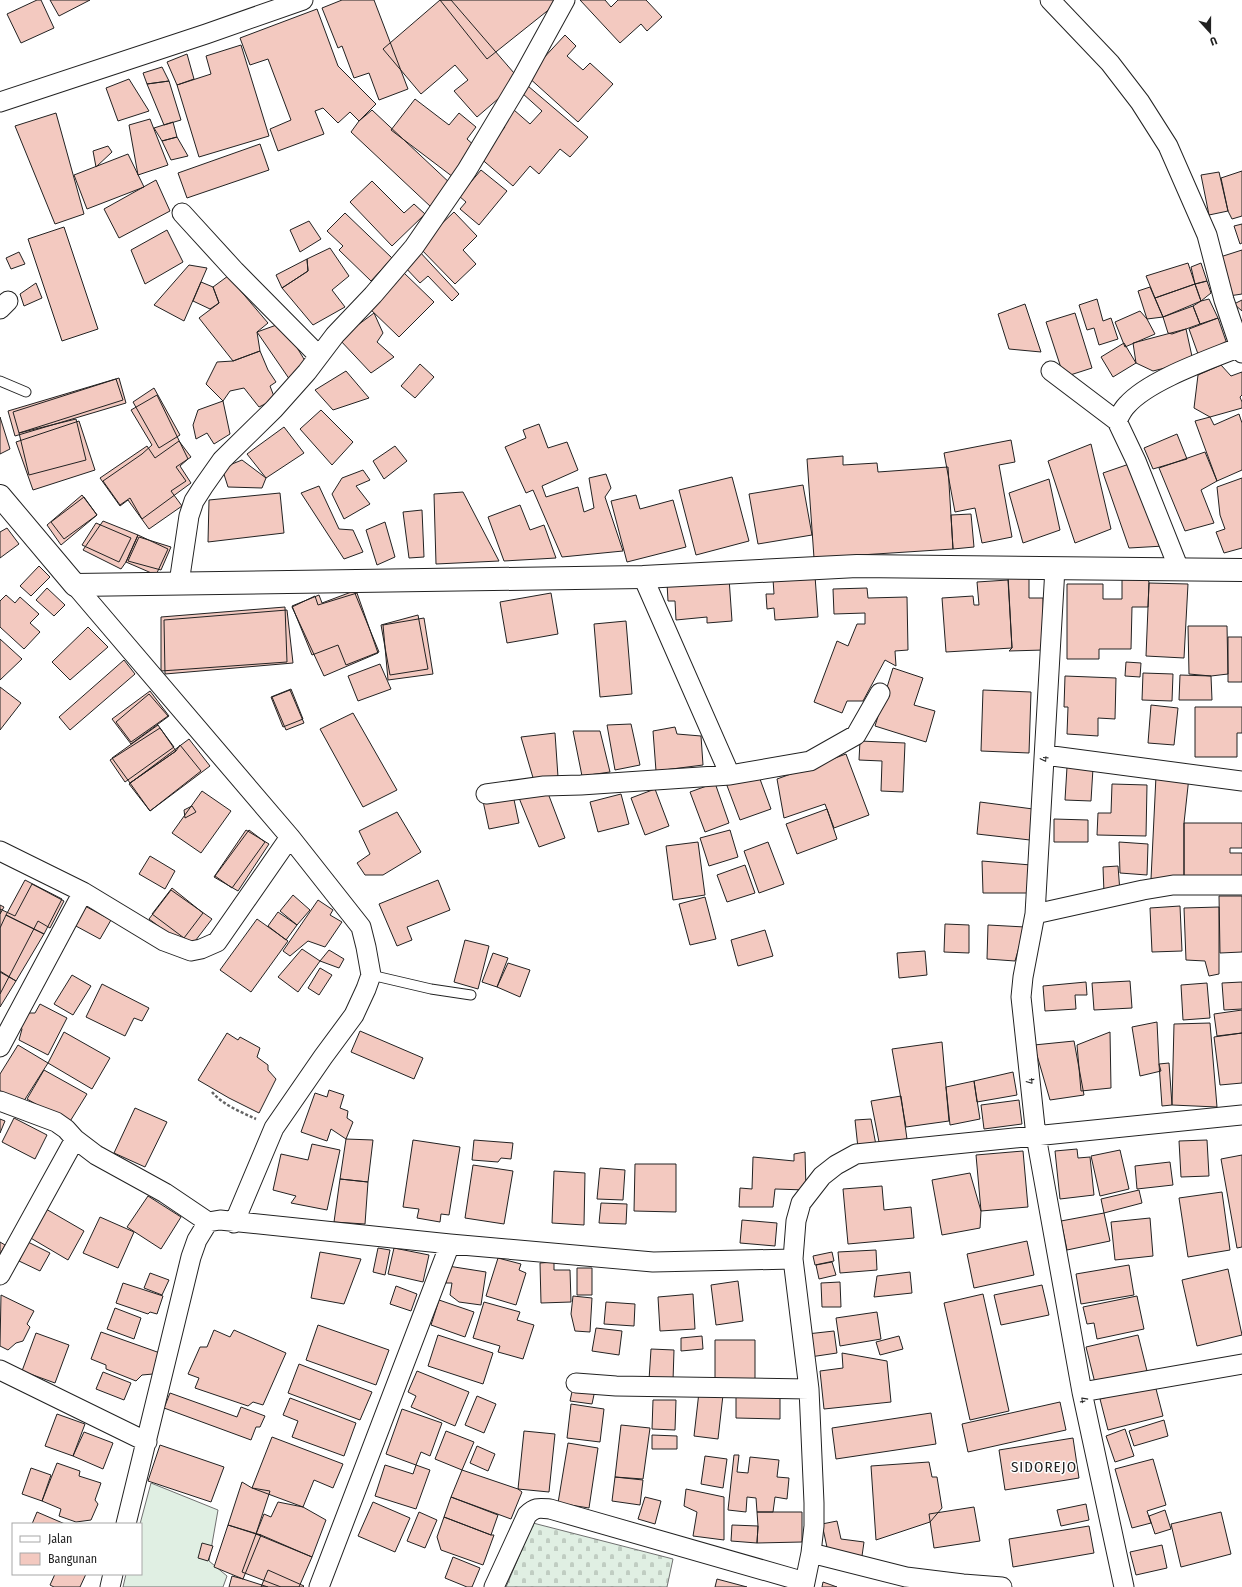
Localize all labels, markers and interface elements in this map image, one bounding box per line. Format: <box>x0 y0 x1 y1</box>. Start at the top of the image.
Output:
north arrow <box>1190 12 1230 52</box>
text: U <box>1208 34 1219 48</box>
street label: 4 <box>1036 755 1052 763</box>
street label: 4 <box>1022 1077 1038 1085</box>
street label: 4 <box>1076 1395 1092 1405</box>
district label: SIDOREJO <box>1011 1458 1077 1476</box>
legend <box>12 1523 142 1575</box>
text: Jalan <box>48 1532 72 1546</box>
text: Bangunan <box>48 1552 97 1566</box>

